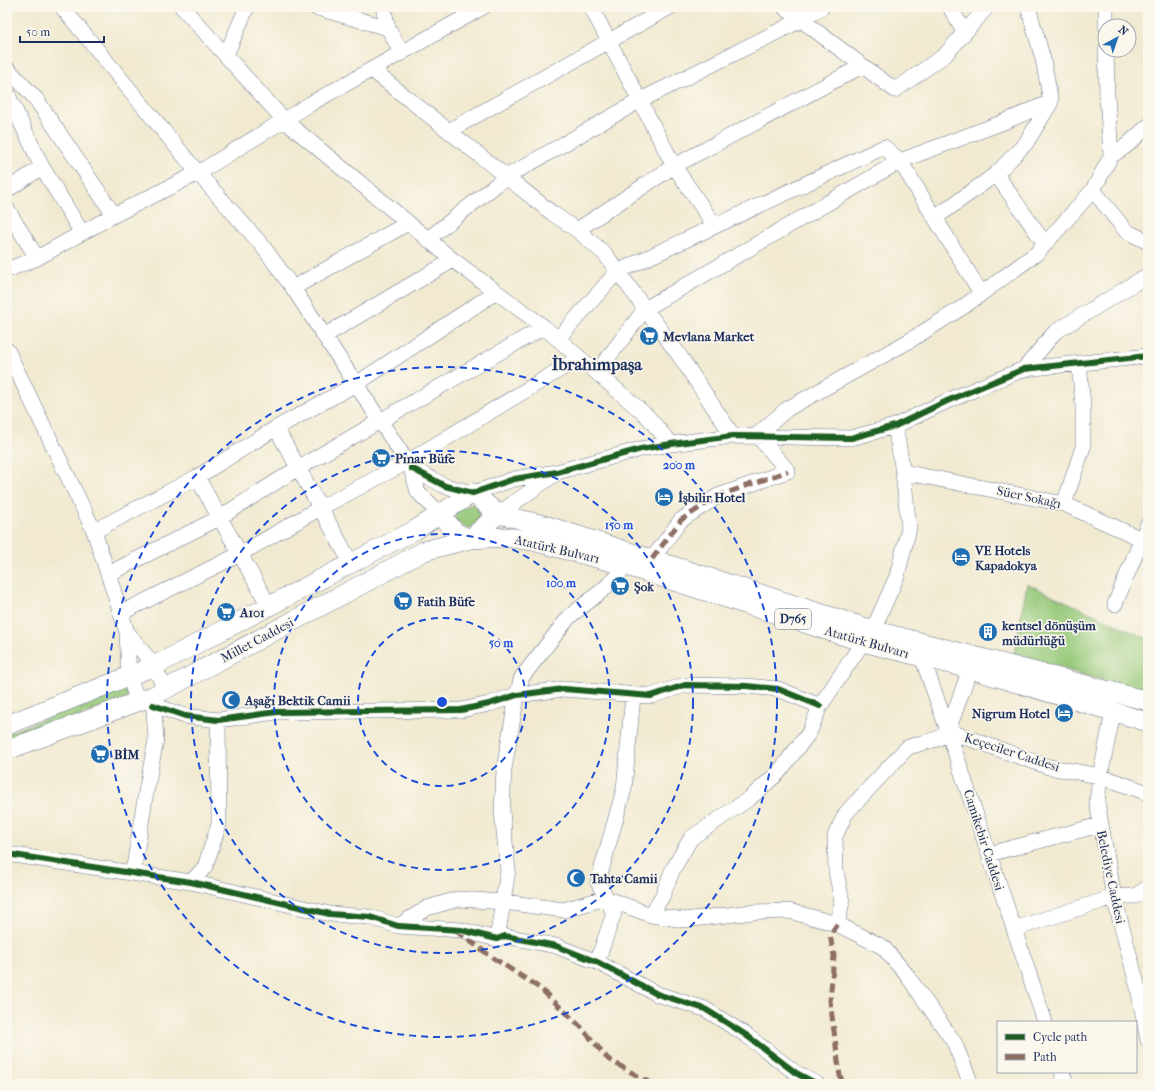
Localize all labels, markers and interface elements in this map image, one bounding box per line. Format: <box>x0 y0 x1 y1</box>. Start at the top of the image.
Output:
scale bar <box>20 18 104 44</box>
north arrow <box>1097 18 1137 58</box>
text: N <box>1116 23 1131 39</box>
text: 50 m <box>26 25 50 39</box>
supermarket icon: Mevlana Market <box>638 325 660 347</box>
place label: Mevlana Market <box>662 329 755 344</box>
district label: İbrahimpaşa <box>552 354 643 375</box>
supermarket icon: Pınar Büfe <box>370 447 392 469</box>
place label: Pınar Büfe <box>395 451 455 466</box>
text: 200 m <box>663 458 696 472</box>
street label: Süer Sokağı <box>995 483 1063 511</box>
hotel icon: İşbilir Hotel <box>653 486 675 508</box>
place label: İşbilir Hotel <box>678 490 746 506</box>
text: 150 m <box>605 518 634 532</box>
street label: Atatürk Bulvarı <box>512 532 601 566</box>
place label: VE Hotels Kapadokya <box>974 543 1038 574</box>
hotel icon: VE Hotels Kapadokya <box>950 546 972 568</box>
supermarket icon: Şok <box>609 575 631 597</box>
text: 100 m <box>546 576 577 590</box>
place label: Şok <box>634 579 655 595</box>
supermarket icon: Fatih Büfe <box>392 590 414 612</box>
place label: Fatih Büfe <box>416 594 475 609</box>
supermarket icon: A101 <box>215 601 237 623</box>
place label: A101 <box>239 605 265 620</box>
road number: D765 <box>775 609 811 629</box>
street label: Millet Caddesi <box>218 614 296 666</box>
place label: kentsel dönüşüm müdürlüğü <box>1001 618 1096 649</box>
building icon: kentsel dönüşüm müdürlüğü <box>977 621 999 643</box>
street label: Atatürk Bulvarı <box>822 623 911 661</box>
text: 50 m <box>489 636 514 650</box>
mosque icon: Aşağı Bektik Camii <box>220 689 242 711</box>
place label: Aşağı Bektik Camii <box>244 693 351 709</box>
centre of rings <box>435 695 449 709</box>
hotel icon: Nigrum Hotel <box>1053 702 1075 724</box>
place label: Nigrum Hotel <box>972 706 1050 722</box>
street label: Keçeciler Caddesi <box>962 729 1062 776</box>
supermarket icon: BİM <box>89 743 111 765</box>
place label: BİM <box>114 747 140 762</box>
street label: Camikebir Caddesi <box>961 788 1007 893</box>
street label: Belediye Caddesi <box>1094 829 1128 925</box>
mosque icon: Tahta Camii <box>565 867 587 889</box>
place label: Tahta Camii <box>589 871 658 886</box>
legend <box>997 1021 1137 1073</box>
text: Cycle path <box>1033 1030 1088 1044</box>
text: Path <box>1033 1050 1057 1064</box>

